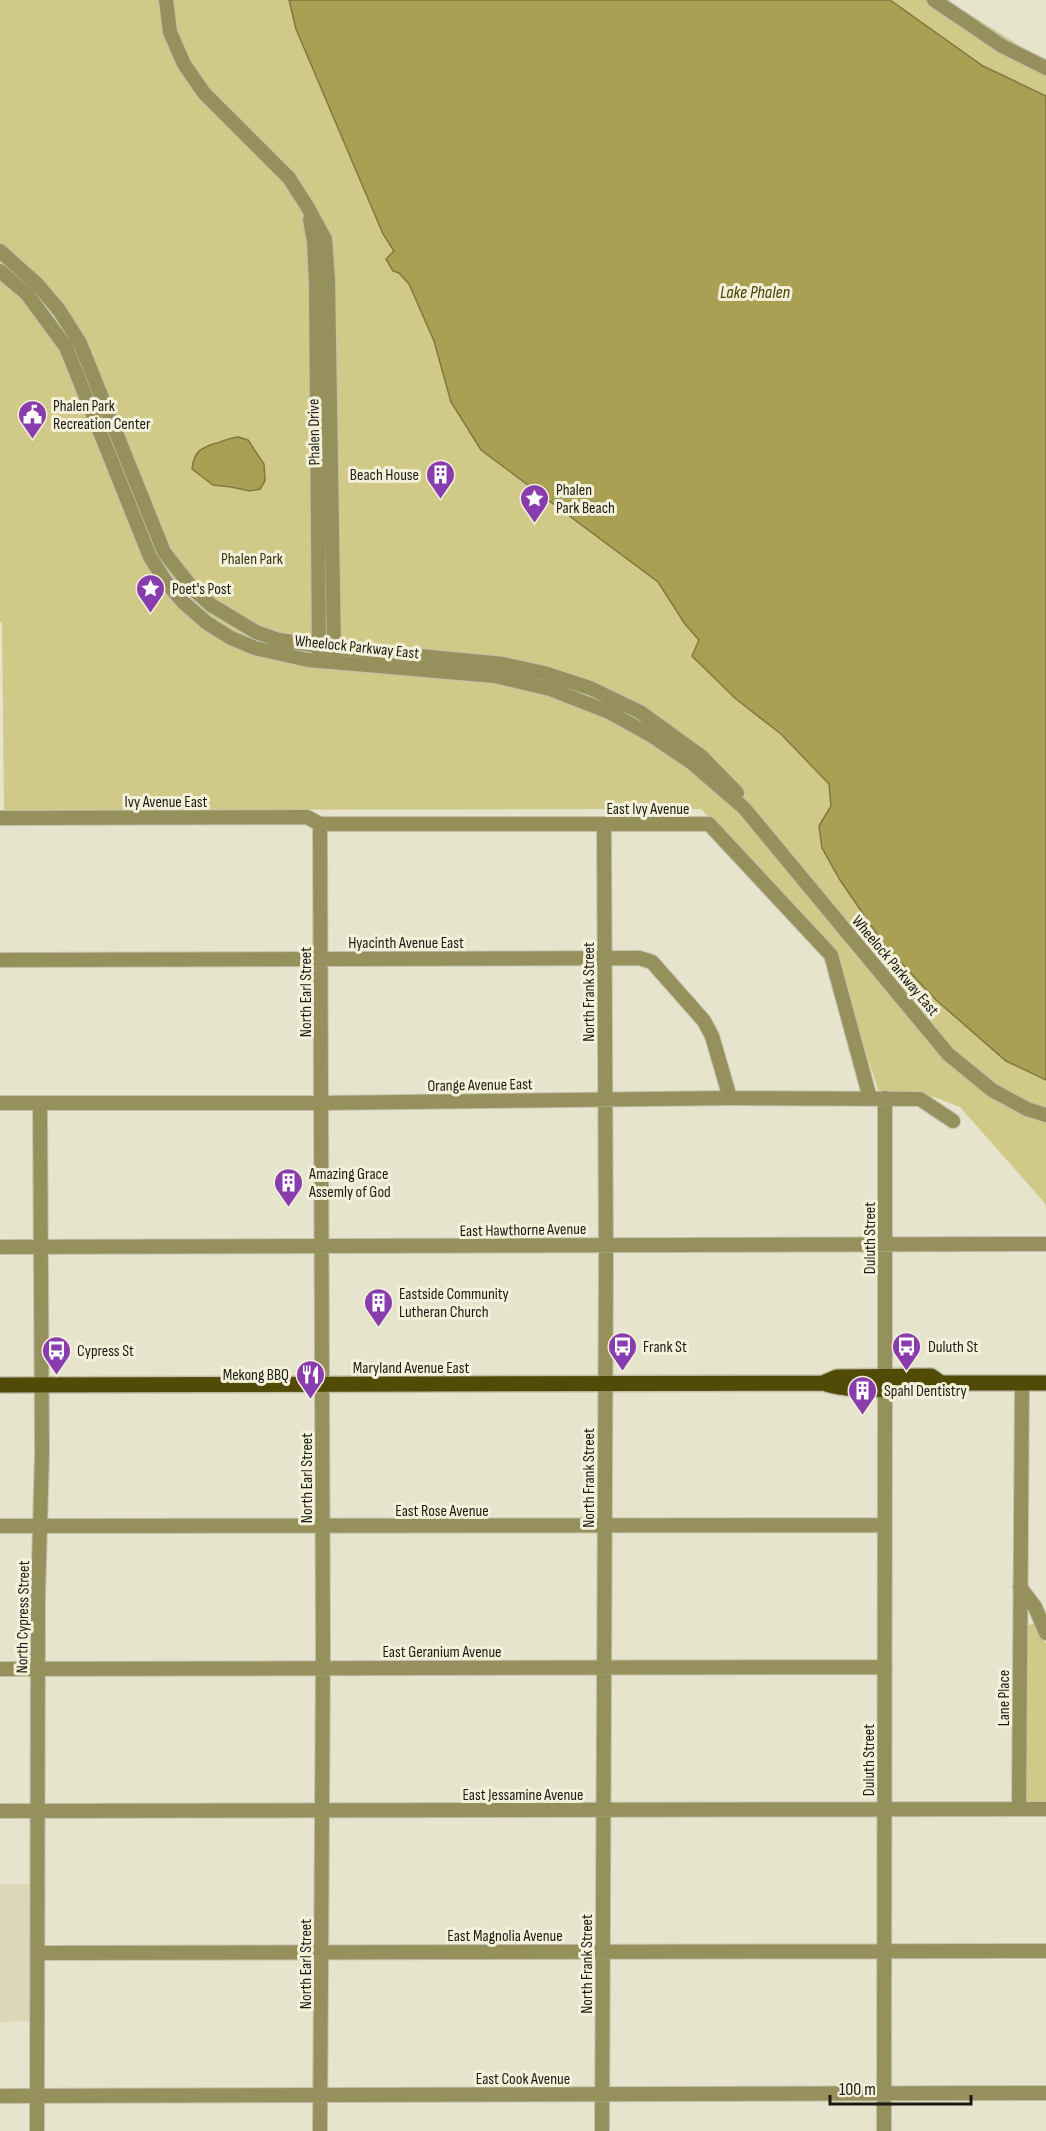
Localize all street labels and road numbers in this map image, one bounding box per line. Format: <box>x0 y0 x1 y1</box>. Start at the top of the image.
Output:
street label: Phalen Drive <box>304 399 325 465</box>
street label: Wheelock Parkway East <box>294 632 420 663</box>
street label: Ivy Avenue East <box>125 793 208 812</box>
street label: East Ivy Avenue <box>607 800 689 819</box>
street label: Wheelock Parkway East <box>847 912 942 1020</box>
street label: Hyacinth Avenue East <box>348 934 464 953</box>
street label: North Frank Street <box>580 942 599 1042</box>
street label: North Earl Street <box>297 947 316 1037</box>
street label: Orange Avenue East <box>427 1075 533 1096</box>
street label: Duluth Street <box>861 1202 880 1274</box>
street label: East Hawthorne Avenue <box>459 1220 587 1241</box>
street label: Maryland Avenue East <box>353 1359 469 1378</box>
street label: North Frank Street <box>580 1428 599 1528</box>
street label: North Earl Street <box>298 1433 317 1523</box>
street label: East Rose Avenue <box>395 1502 489 1521</box>
street label: North Cypress Street <box>13 1560 34 1674</box>
street label: East Geranium Avenue <box>382 1643 502 1662</box>
street label: Lane Place <box>995 1670 1014 1726</box>
street label: Duluth Street <box>860 1724 879 1796</box>
street label: East Jessamine Avenue <box>463 1786 584 1805</box>
street label: North Frank Street <box>578 1914 597 2014</box>
street label: North Earl Street <box>297 1919 316 2009</box>
street label: East Magnolia Avenue <box>447 1927 563 1946</box>
street label: East Cook Avenue <box>476 2070 570 2089</box>

